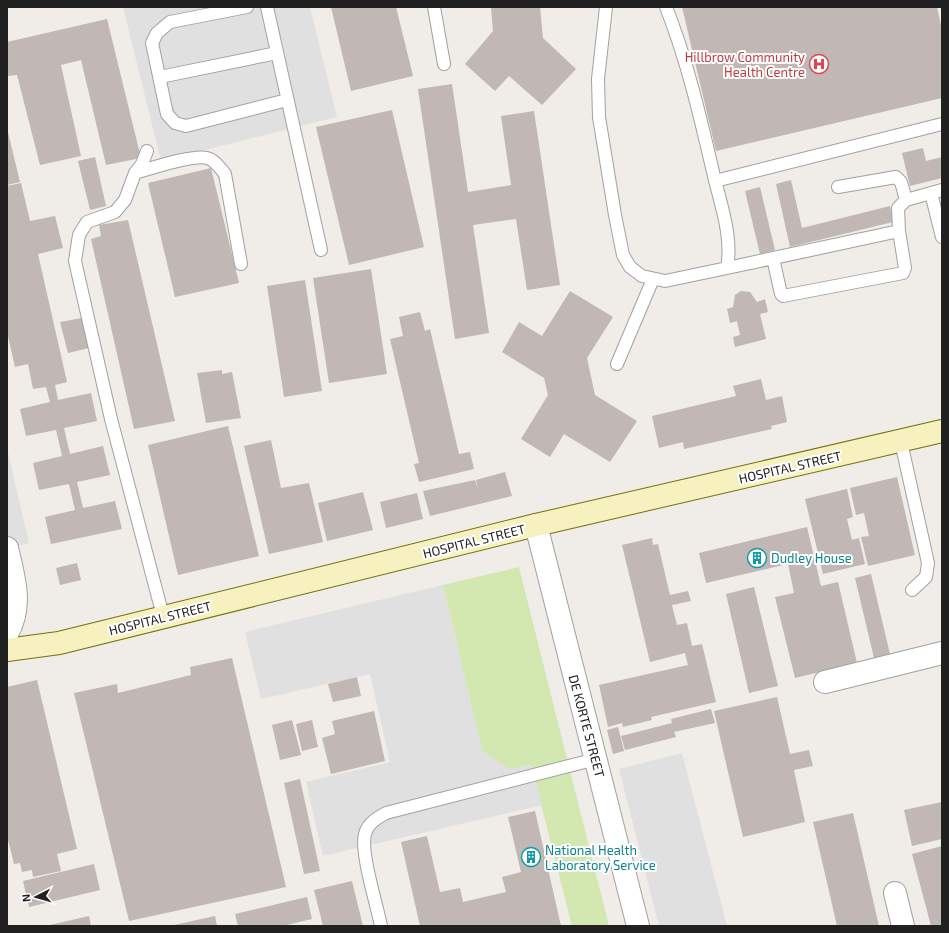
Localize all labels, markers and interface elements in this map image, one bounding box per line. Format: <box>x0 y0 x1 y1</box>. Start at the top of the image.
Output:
place label: Hillbrow Community Health Centre <box>685 49 805 80</box>
hospital icon: Hillbrow Community Health Centre <box>808 53 830 75</box>
street label: HOSPITAL STREET <box>737 447 843 487</box>
street label: HOSPITAL STREET <box>421 520 527 561</box>
building icon: Dudley House <box>746 547 768 569</box>
place label: Dudley House <box>771 550 852 566</box>
street label: HOSPITAL STREET <box>107 597 213 638</box>
street label: DE KORTE STREET <box>566 673 608 779</box>
place label: National Health Laboratory Service <box>545 842 656 873</box>
building icon: National Health Laboratory Service <box>520 846 542 868</box>
north arrow <box>16 877 56 917</box>
text: N <box>19 893 32 903</box>

